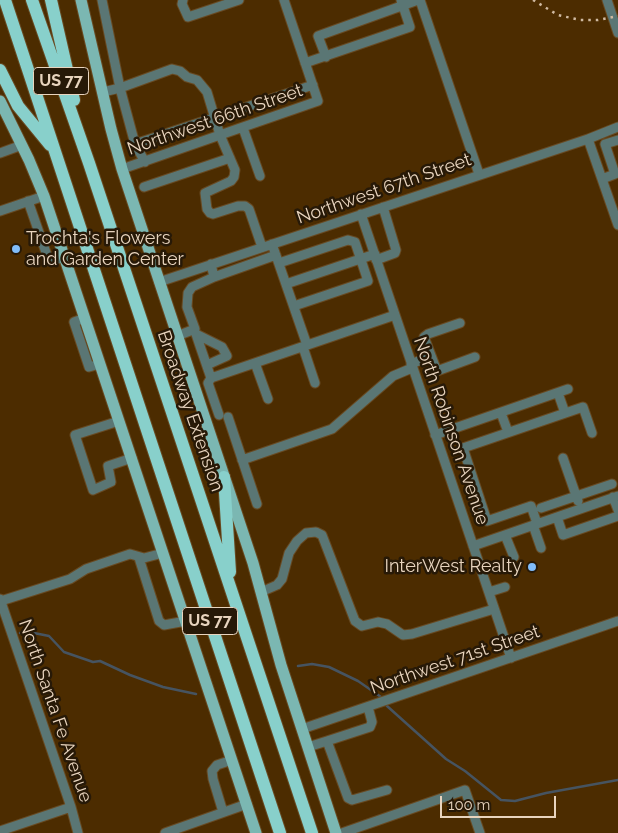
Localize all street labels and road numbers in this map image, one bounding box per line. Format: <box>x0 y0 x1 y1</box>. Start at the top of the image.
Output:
road number: US 77 <box>34 68 88 94</box>
street label: Northwest 66th Street <box>125 80 305 160</box>
street label: Northwest 67th Street <box>294 149 474 229</box>
street label: Broadway Extension <box>152 328 228 494</box>
street label: North Robinson Avenue <box>409 334 493 528</box>
road number: US 77 <box>182 608 238 634</box>
street label: North Santa Fe Avenue <box>14 617 96 805</box>
street label: Northwest 71st Street <box>367 621 543 699</box>

